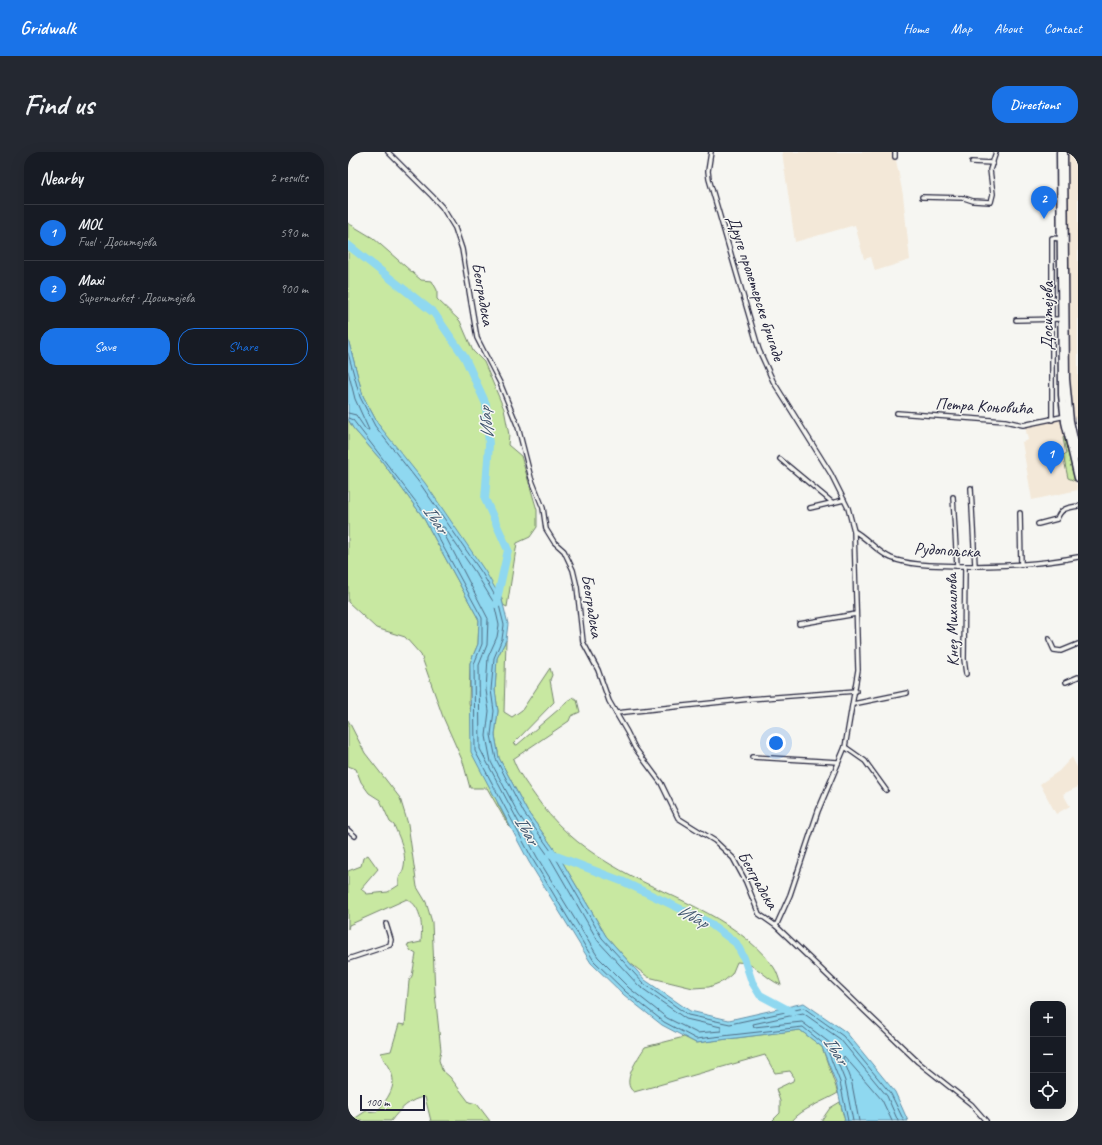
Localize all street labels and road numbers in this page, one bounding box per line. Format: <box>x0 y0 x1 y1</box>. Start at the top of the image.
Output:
street label: Друге пролетерске бригаде <box>723 213 790 365</box>
street label: Београдска <box>467 261 499 329</box>
street label: Доситејева <box>1037 281 1058 350</box>
street label: Петра Коњовића <box>935 393 1035 419</box>
street label: Рудопољска <box>914 538 982 562</box>
street label: Кнез Михаилова <box>941 571 964 667</box>
street label: Београдска <box>577 573 608 641</box>
street label: Београдска <box>733 847 784 914</box>

